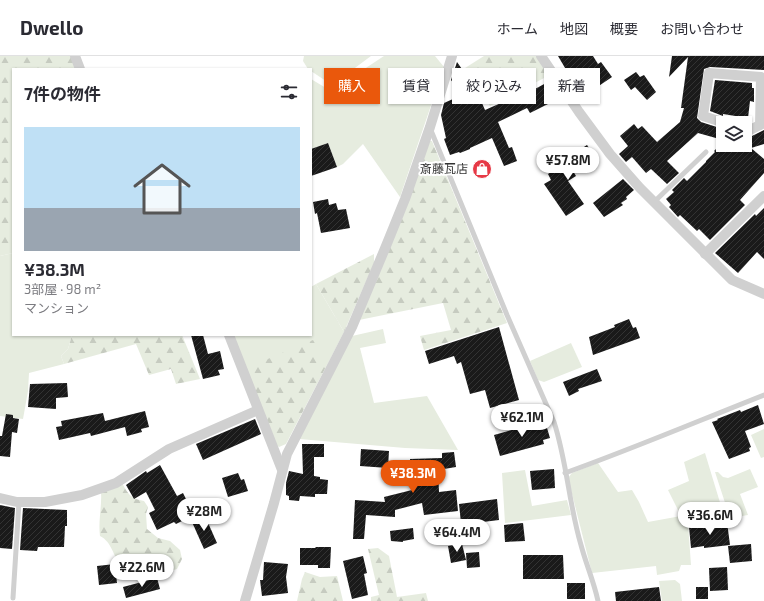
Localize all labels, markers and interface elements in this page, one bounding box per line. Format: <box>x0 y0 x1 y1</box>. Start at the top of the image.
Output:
text: Dwello <box>20 16 83 39</box>
text: ホーム <box>496 20 538 37</box>
text: 地図 <box>560 20 588 37</box>
text: 概要 <box>610 20 638 37</box>
text: お問い合わせ <box>660 20 744 37</box>
chip: 購入 <box>324 68 380 104</box>
chip: 賃貸 <box>388 68 444 104</box>
chip: 絞り込み <box>452 68 536 104</box>
chip: 新着 <box>544 68 600 104</box>
icon: filters <box>278 81 300 103</box>
text: 7件の物件 <box>24 83 101 103</box>
map controls <box>716 116 752 152</box>
button: layers <box>716 116 752 152</box>
pin: ¥57.8M <box>535 147 601 181</box>
text: ¥57.8M <box>545 152 591 168</box>
icon: home <box>126 153 198 225</box>
shop icon: 斎藤瓦店 <box>471 158 493 180</box>
place label: 斎藤瓦店 <box>420 161 468 175</box>
text: ¥38.3M <box>24 259 85 279</box>
text: 3部屋 · 98 m² <box>24 281 101 297</box>
text: マンション <box>24 300 89 316</box>
pin: ¥62.1M <box>489 404 555 438</box>
text: ¥62.1M <box>500 409 544 425</box>
pin: ¥38.3M <box>380 460 446 494</box>
text: ¥38.3M <box>390 465 436 481</box>
pin: ¥28M <box>180 498 228 532</box>
pin: ¥36.6M <box>677 502 743 536</box>
text: ¥28M <box>186 503 222 519</box>
text: ¥36.6M <box>687 507 733 523</box>
pin: ¥64.4M <box>424 519 490 553</box>
text: ¥64.4M <box>433 524 481 540</box>
pin: ¥22.6M <box>109 554 175 588</box>
text: ¥22.6M <box>119 559 165 575</box>

